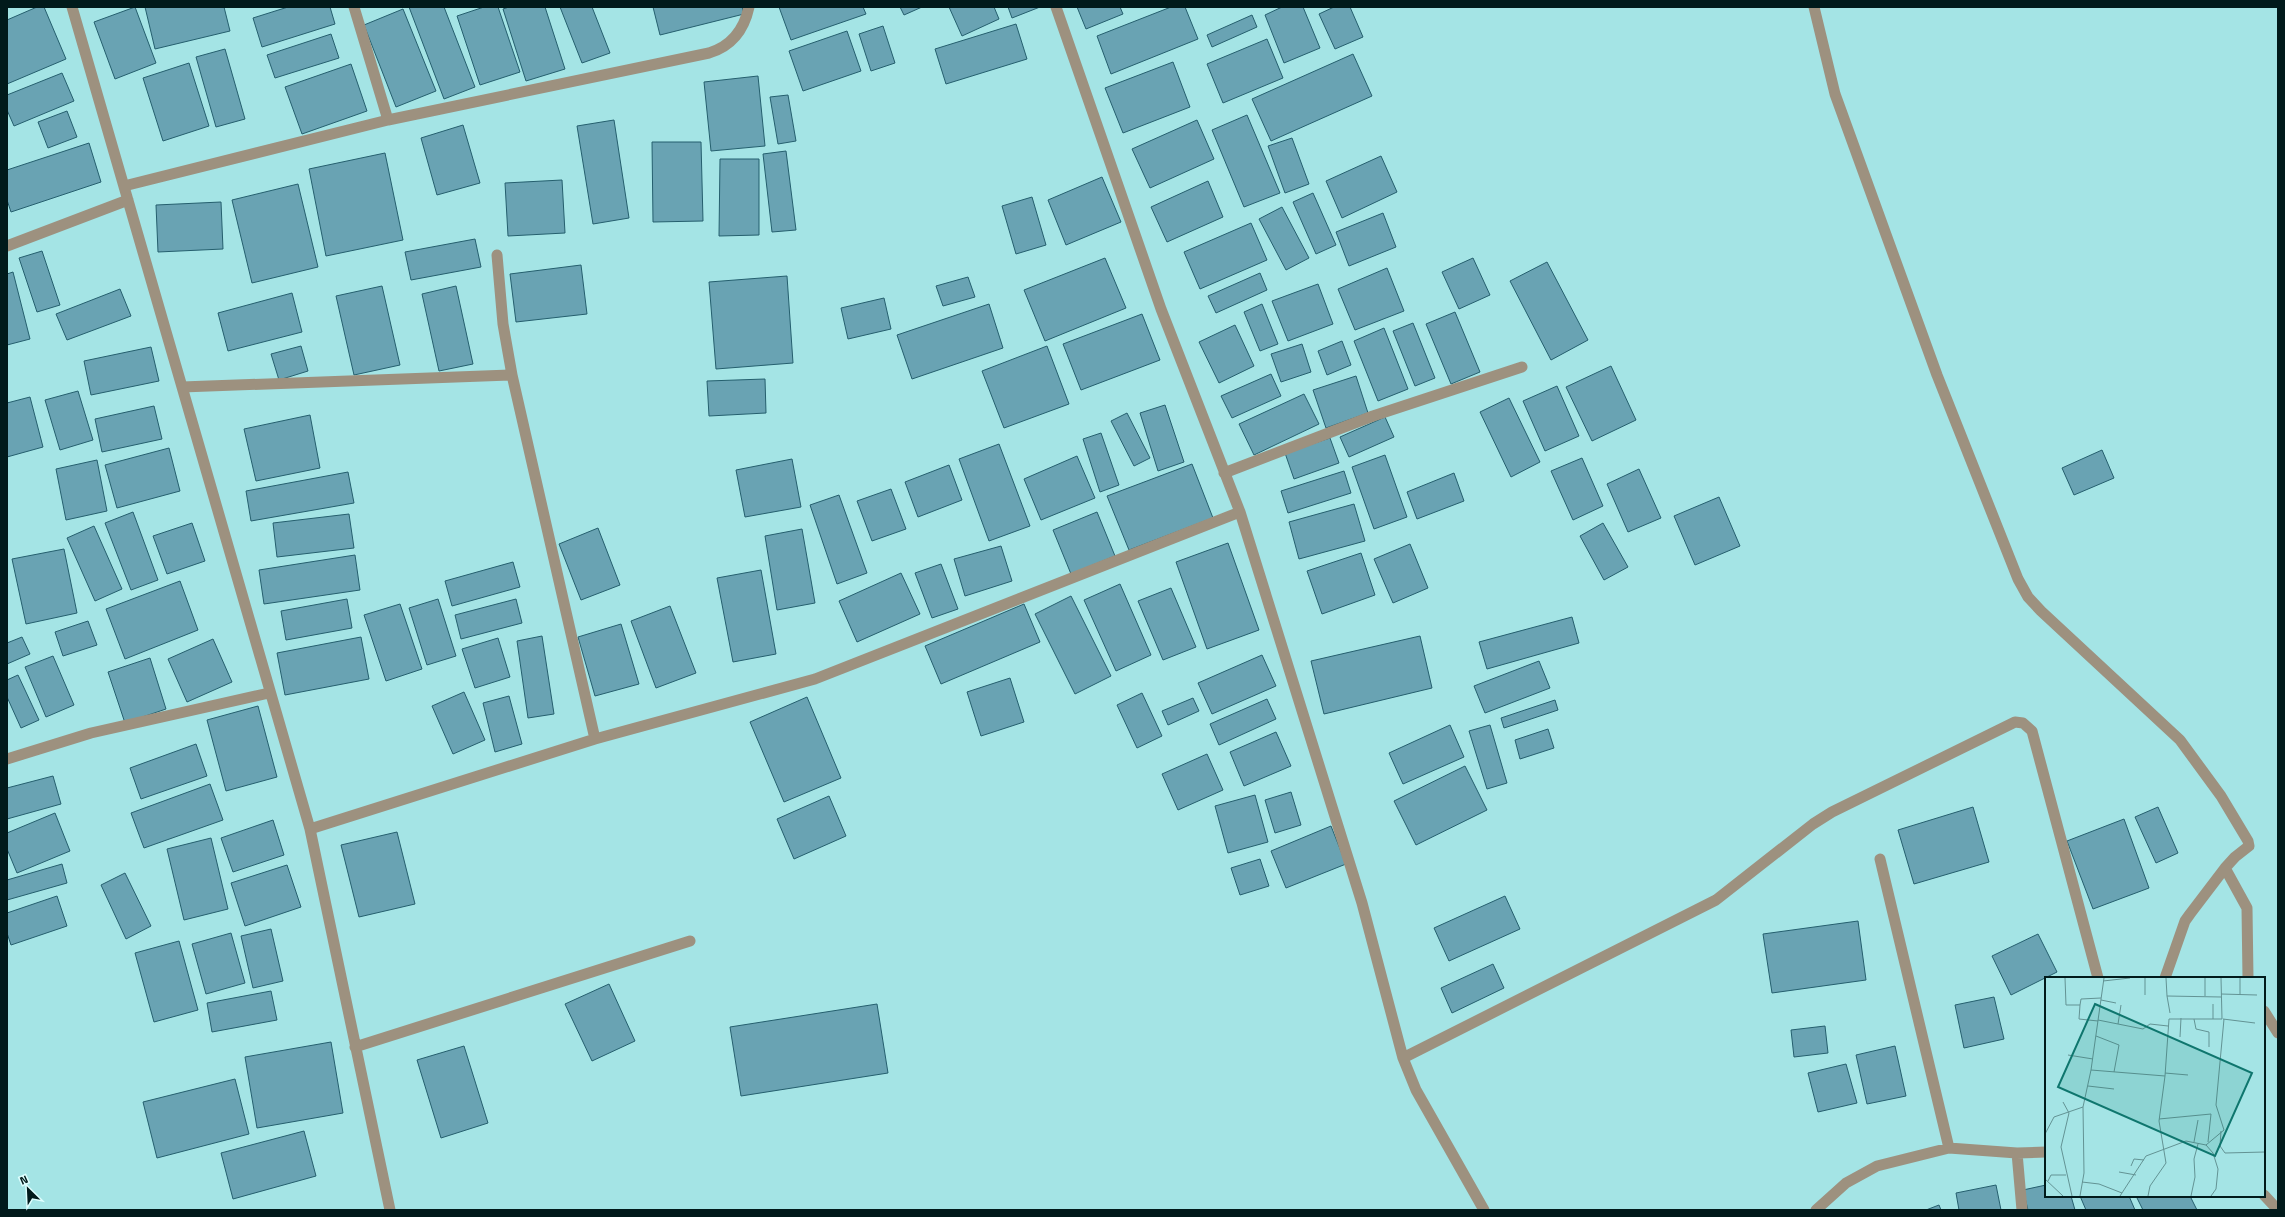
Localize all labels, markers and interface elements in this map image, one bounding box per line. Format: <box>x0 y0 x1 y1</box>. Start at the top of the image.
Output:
inset map <box>2045 977 2265 1197</box>
north arrow <box>8 1169 48 1209</box>
text: N <box>17 1171 31 1189</box>

